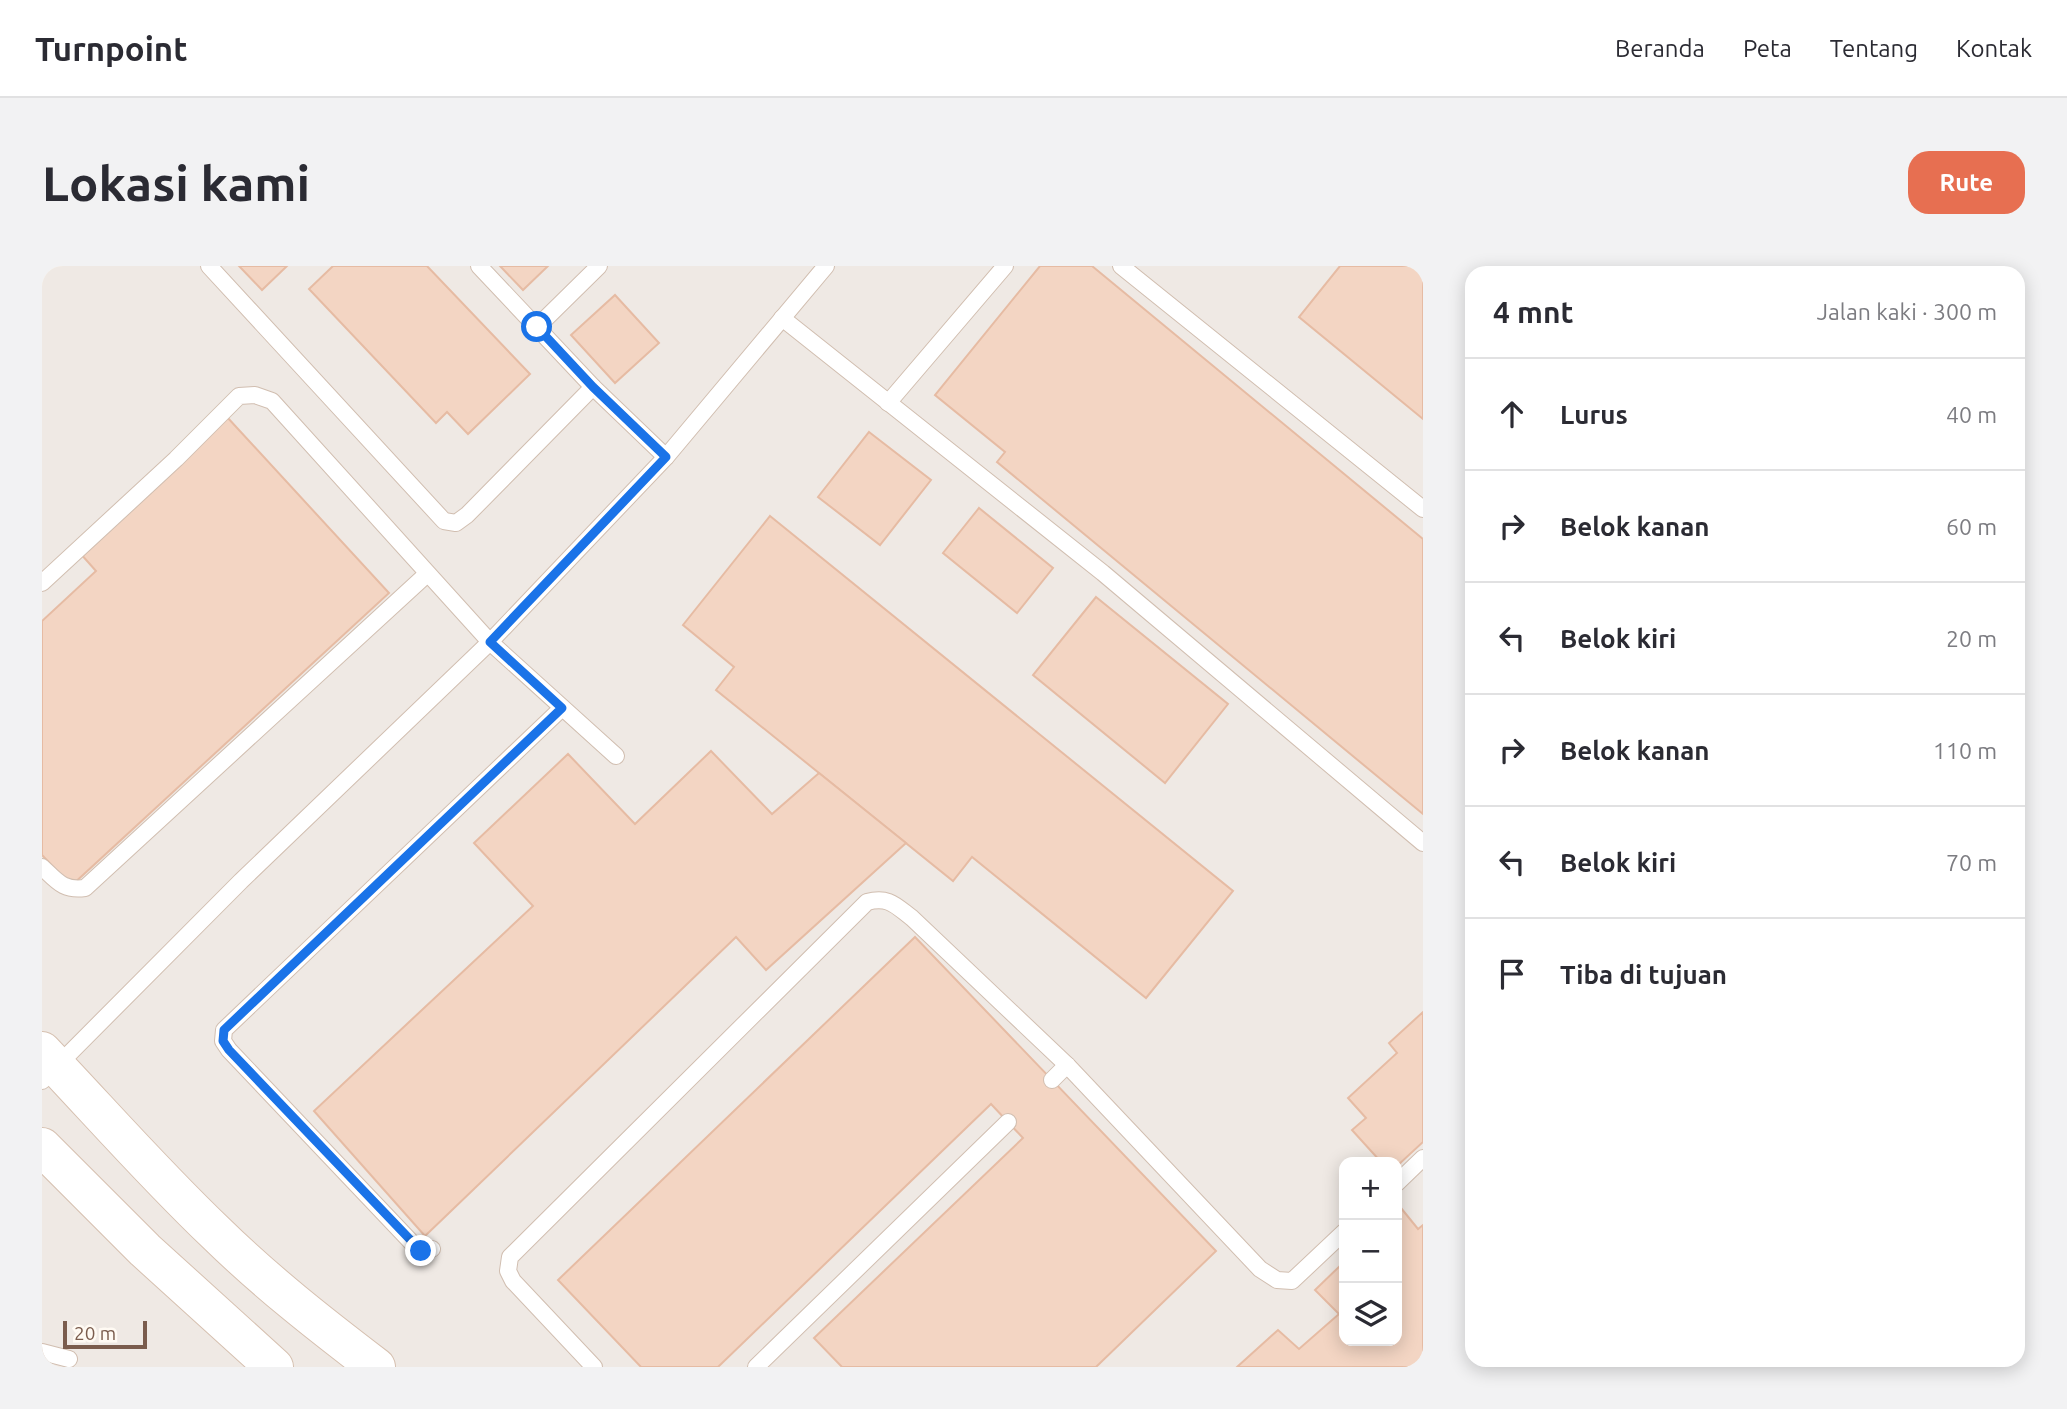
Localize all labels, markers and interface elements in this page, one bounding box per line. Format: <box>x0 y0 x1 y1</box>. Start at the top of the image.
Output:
text: Turnpoint <box>35 30 187 67</box>
text: Beranda <box>1615 35 1705 62</box>
text: Peta <box>1743 35 1792 62</box>
text: Tentang <box>1830 35 1918 62</box>
text: Kontak <box>1956 35 2032 62</box>
button: Rute <box>1908 151 2025 214</box>
text: Lokasi kami <box>42 155 310 210</box>
text: 4 mnt <box>1493 295 1573 329</box>
text: Jalan kaki · 300 m <box>1817 299 1997 324</box>
route start <box>521 311 552 342</box>
icon: ahead <box>1493 395 1531 433</box>
text: Lurus <box>1560 400 1628 429</box>
text: 40 m <box>1946 402 1997 427</box>
icon: right <box>1493 507 1531 545</box>
text: Belok kanan <box>1560 512 1710 541</box>
text: 60 m <box>1946 514 1997 539</box>
icon: left <box>1493 619 1531 657</box>
text: Belok kiri <box>1560 624 1676 653</box>
text: 20 m <box>1946 626 1997 651</box>
icon: right <box>1493 731 1531 769</box>
text: Belok kanan <box>1560 736 1710 765</box>
text: 110 m <box>1933 738 1997 763</box>
icon: left <box>1493 843 1531 881</box>
text: Belok kiri <box>1560 848 1676 877</box>
text: 70 m <box>1946 850 1997 875</box>
icon: arrive <box>1493 955 1531 993</box>
text: Tiba di tujuan <box>1560 960 1727 989</box>
map controls <box>1339 1157 1402 1346</box>
button: + <box>1339 1157 1402 1220</box>
button: − <box>1339 1220 1402 1283</box>
route end <box>405 1235 436 1266</box>
button: layers <box>1339 1283 1402 1346</box>
scale bar <box>63 1318 147 1350</box>
text: 20 m <box>74 1322 116 1344</box>

